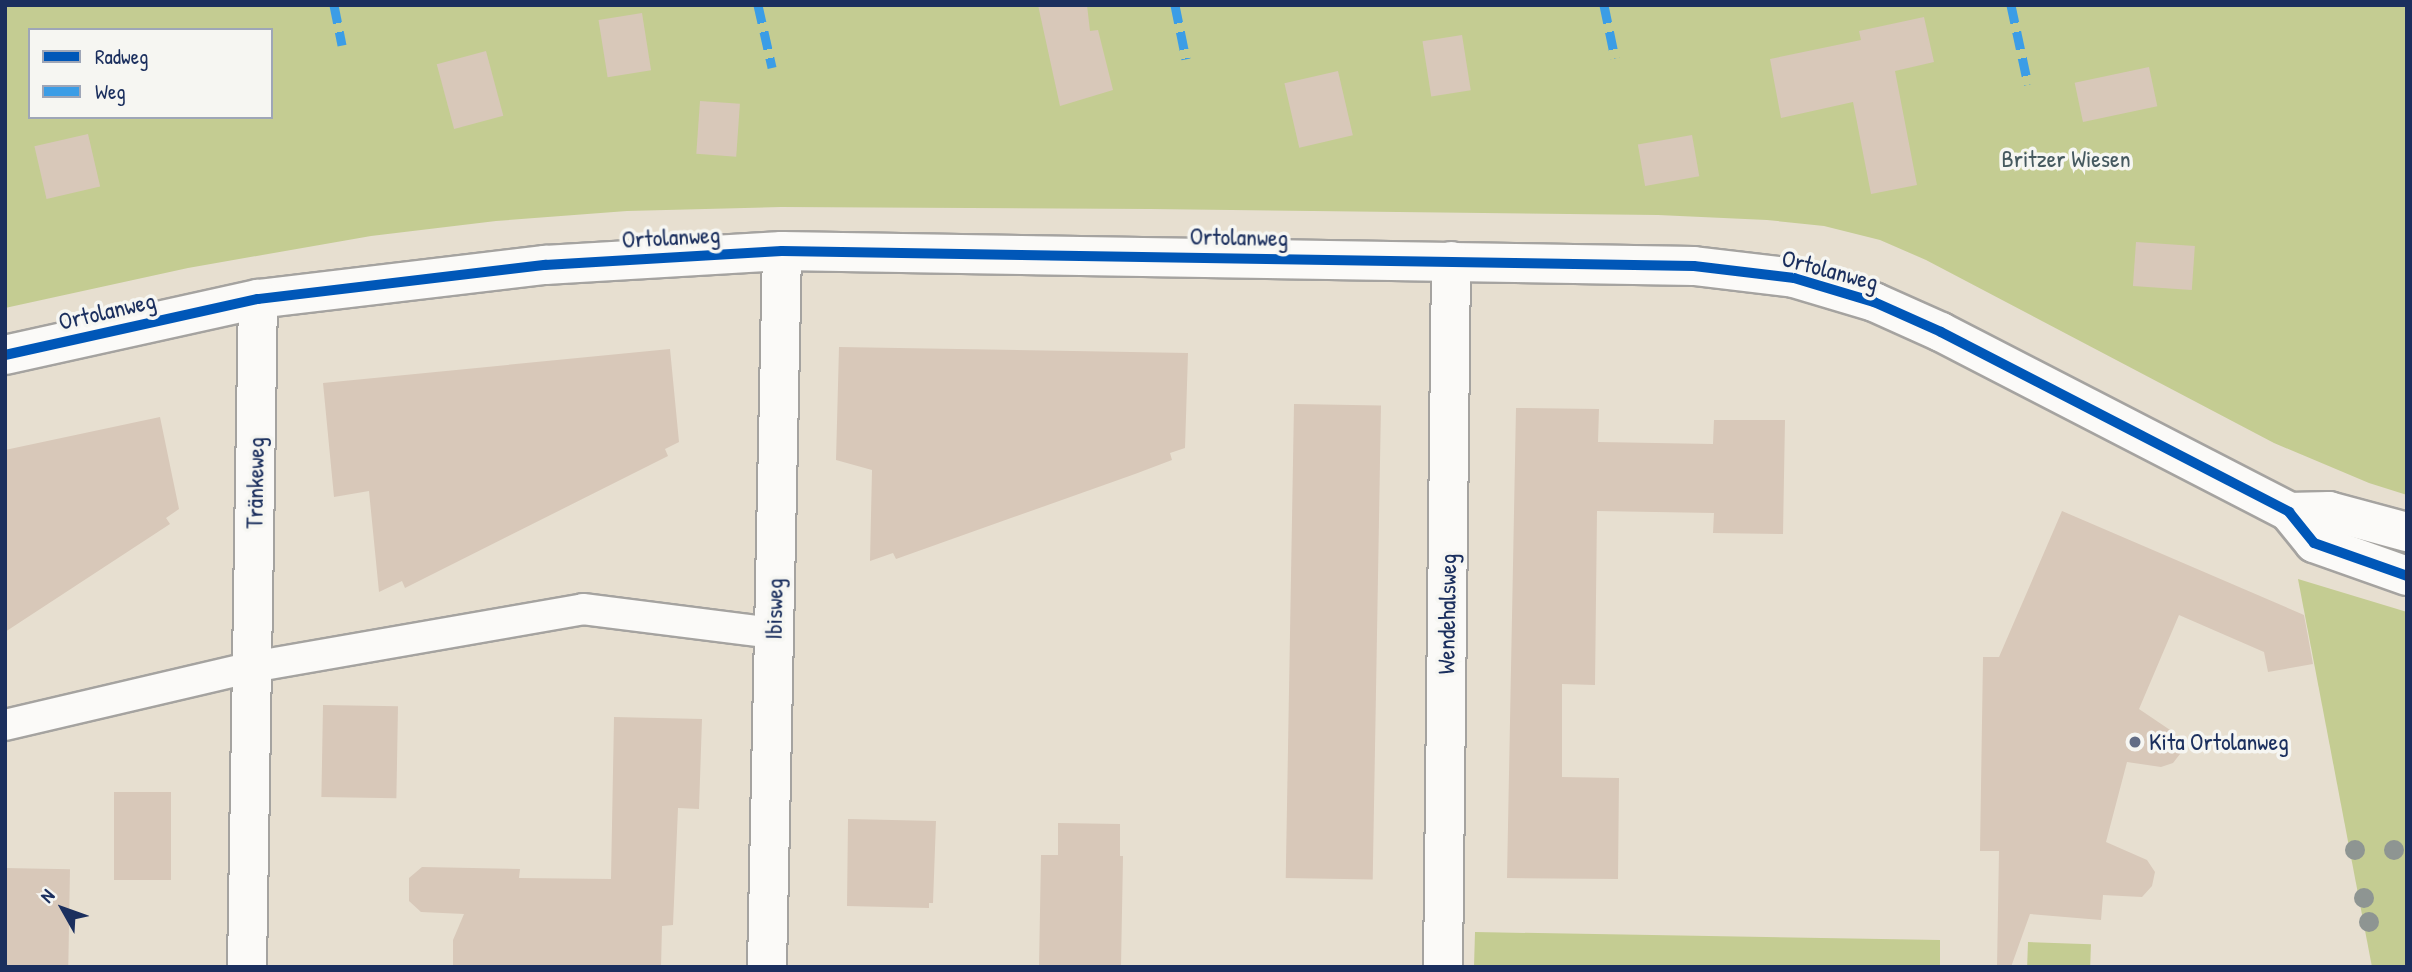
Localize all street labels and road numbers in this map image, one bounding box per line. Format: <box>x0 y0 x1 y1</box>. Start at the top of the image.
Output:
street label: Ortolanweg <box>621 220 721 254</box>
street label: Ortolanweg <box>1190 222 1288 252</box>
street label: Ortolanweg <box>1779 243 1881 297</box>
street label: Ortolanweg <box>56 286 158 336</box>
street label: Tränkeweg <box>240 437 270 529</box>
street label: Wendehalsweg <box>1432 553 1462 675</box>
street label: Ibisweg <box>759 578 789 640</box>

